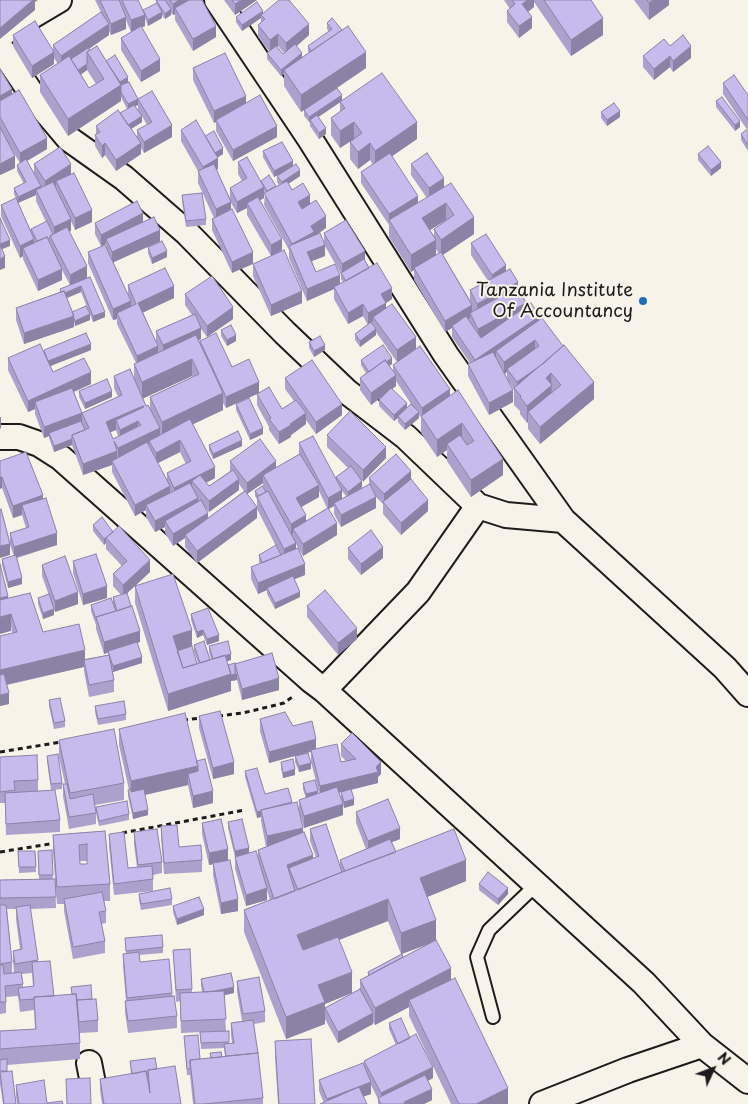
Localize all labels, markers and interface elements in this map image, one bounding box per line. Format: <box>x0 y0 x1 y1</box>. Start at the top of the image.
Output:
place label: Tanzania Institute Of Accountancy <box>476 280 633 322</box>
marker: Tanzania Institute Of Accountancy <box>637 295 649 307</box>
north arrow <box>688 1044 738 1094</box>
text: N <box>713 1047 736 1070</box>

